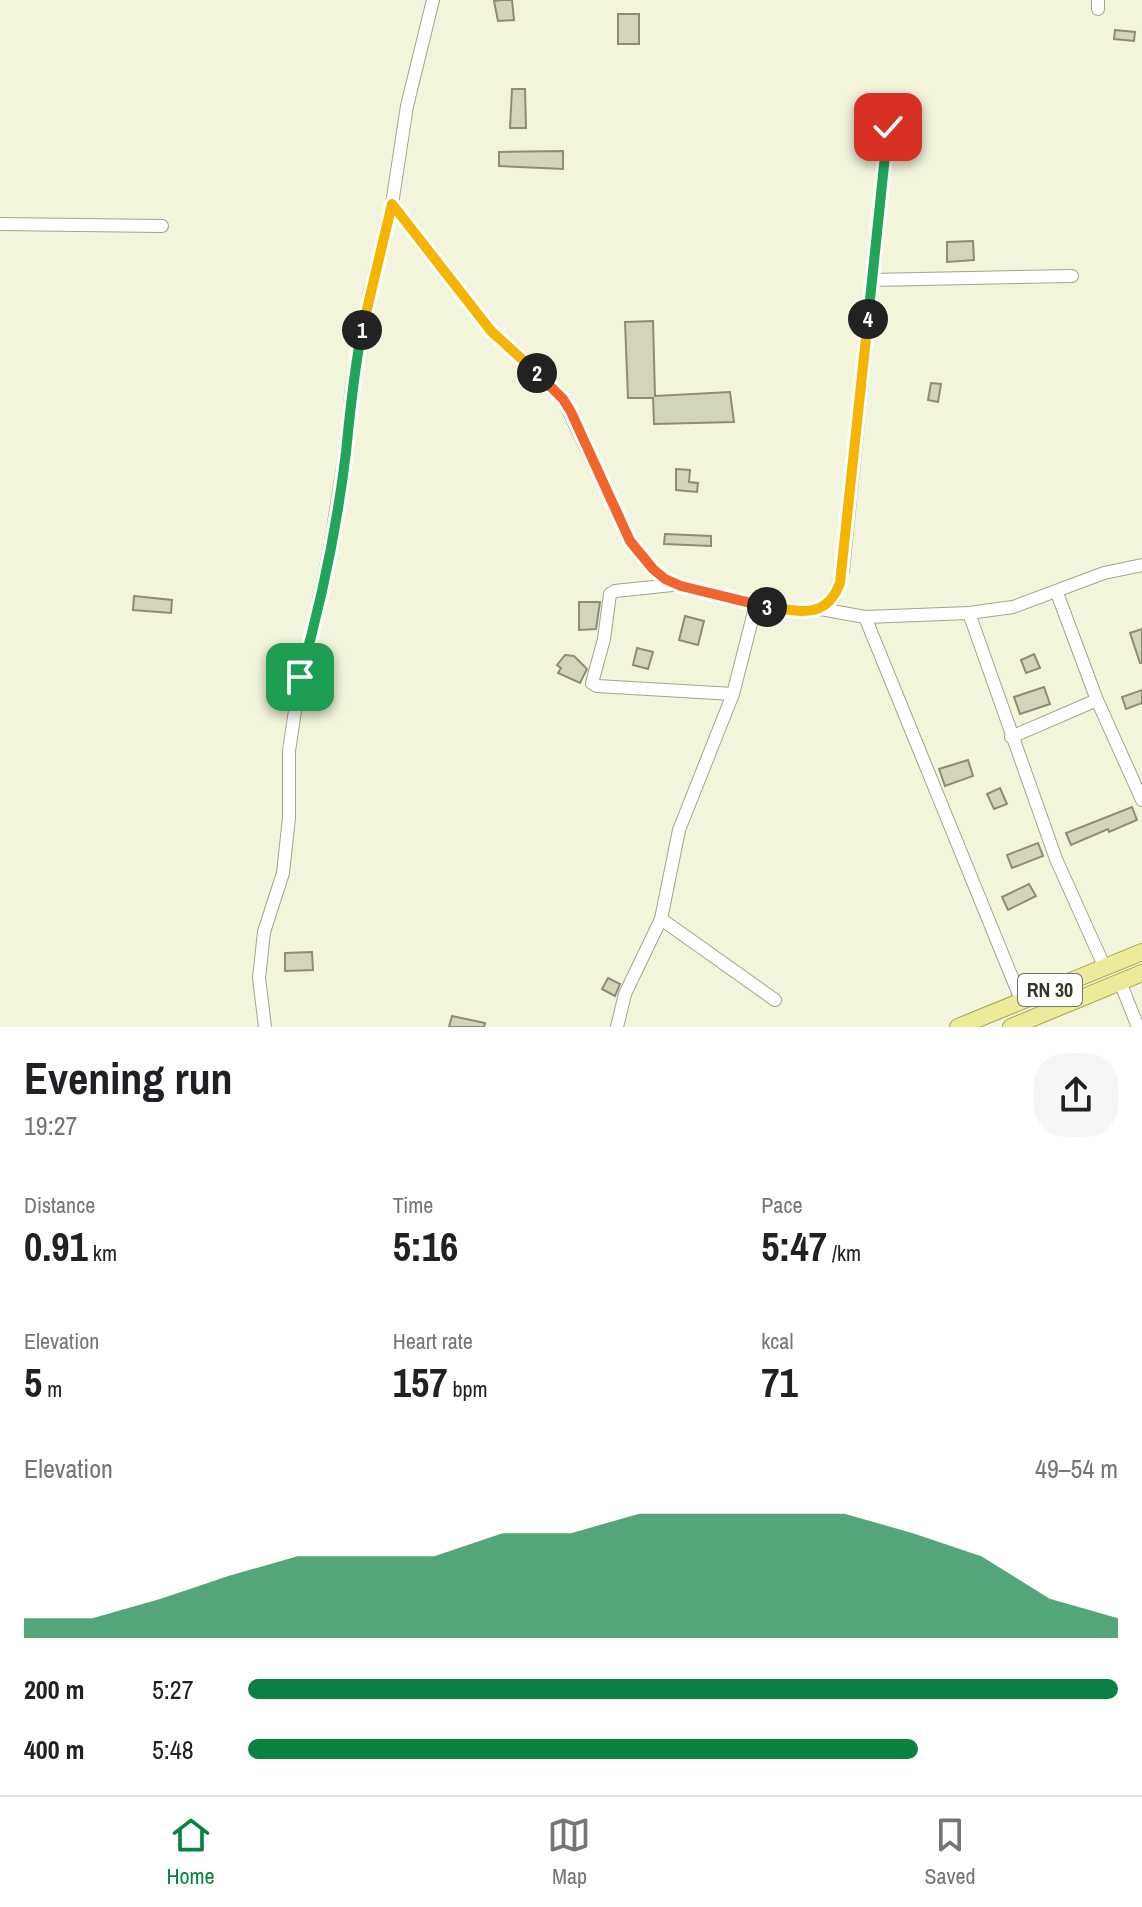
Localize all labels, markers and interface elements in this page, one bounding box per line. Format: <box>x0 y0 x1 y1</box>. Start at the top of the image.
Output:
pin <box>854 93 922 161</box>
icon: check <box>866 105 910 149</box>
pin: 4 <box>848 299 888 339</box>
text: 4 <box>863 304 873 334</box>
pin: 1 <box>342 310 382 350</box>
text: 1 <box>357 315 367 345</box>
pin: 2 <box>517 353 557 393</box>
text: 2 <box>532 358 542 388</box>
pin: 3 <box>747 587 787 627</box>
text: 3 <box>762 592 772 622</box>
pin <box>266 643 334 711</box>
icon: arrive <box>278 655 322 699</box>
road number: RN 30 <box>1018 974 1082 1006</box>
text: Evening run <box>24 1048 233 1108</box>
button: share <box>1034 1053 1118 1137</box>
text: 19:27 <box>24 1108 77 1143</box>
text: Distance <box>24 1190 95 1220</box>
text: Time <box>393 1190 433 1220</box>
text: Pace <box>761 1190 802 1220</box>
text: 0.91 <box>24 1220 88 1273</box>
text: 5:16 <box>393 1220 458 1273</box>
text: 5:47 <box>761 1220 827 1273</box>
text: km <box>88 1238 117 1268</box>
text: /km <box>827 1238 861 1268</box>
text: Elevation <box>24 1326 99 1356</box>
text: Heart rate <box>393 1326 473 1356</box>
text: kcal <box>761 1326 793 1356</box>
text: 5 <box>24 1356 42 1409</box>
text: 157 <box>393 1356 447 1409</box>
text: 71 <box>761 1356 798 1409</box>
text: m <box>42 1374 62 1404</box>
text: bpm <box>447 1374 488 1404</box>
text: Elevation <box>24 1451 113 1486</box>
text: 49–54 m <box>1035 1451 1118 1486</box>
text: 200 m <box>24 1672 84 1707</box>
text: 5:27 <box>152 1672 194 1707</box>
text: 400 m <box>24 1732 84 1767</box>
text: 5:48 <box>152 1732 194 1767</box>
tab: Home <box>166 1813 215 1891</box>
tab: Map <box>547 1813 591 1891</box>
tab: Saved <box>924 1813 976 1891</box>

